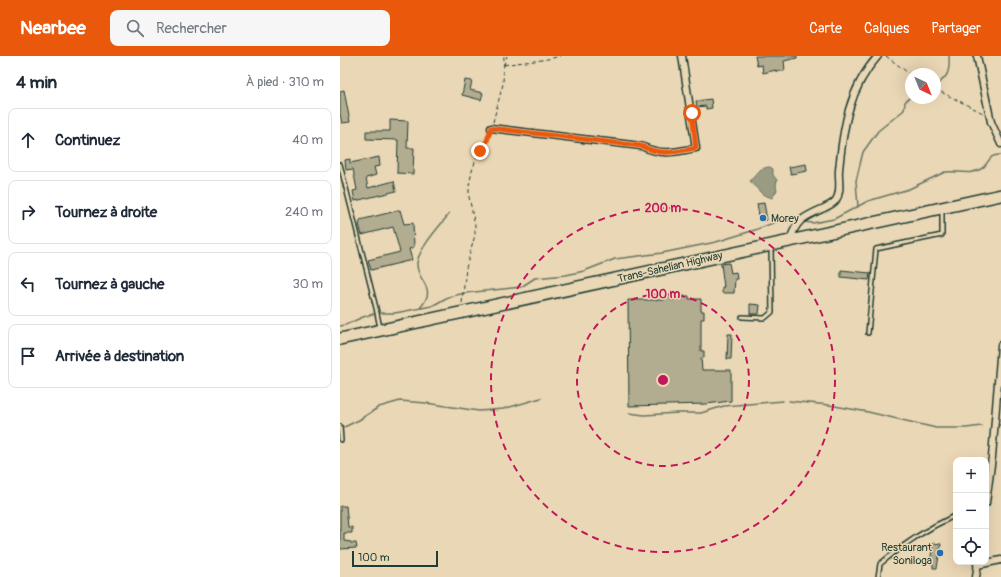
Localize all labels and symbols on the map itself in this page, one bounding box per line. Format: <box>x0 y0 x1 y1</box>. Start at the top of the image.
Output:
north arrow <box>905 68 941 104</box>
route start <box>683 104 701 122</box>
route end <box>471 142 489 160</box>
text: 200 m <box>645 201 682 216</box>
place label: Morey <box>771 212 799 225</box>
marker: Morey <box>758 213 768 223</box>
street label: Trans-Sahelian Highway <box>616 249 724 285</box>
text: 100 m <box>646 287 681 302</box>
centre of rings <box>656 373 670 387</box>
place label: Restaurant Soniloga <box>881 541 933 567</box>
marker: Restaurant Soniloga <box>935 548 945 558</box>
scale bar <box>352 549 438 568</box>

